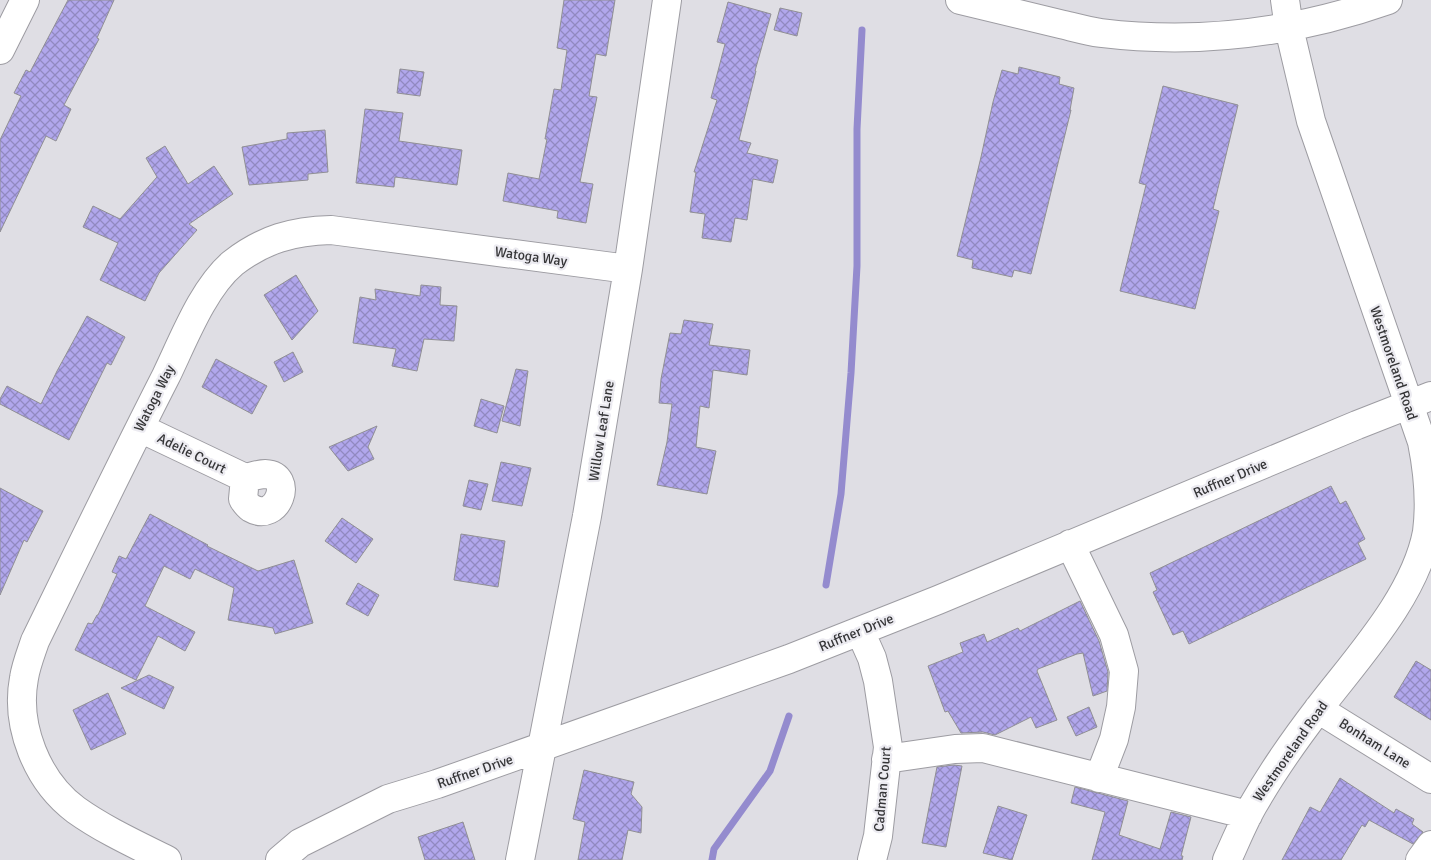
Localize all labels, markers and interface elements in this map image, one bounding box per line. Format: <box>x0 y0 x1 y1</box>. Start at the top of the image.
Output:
street label: Watoga Way <box>494 243 569 270</box>
street label: Westmoreland Road <box>1366 304 1421 422</box>
street label: Watoga Way <box>130 362 179 435</box>
street label: Willow Leaf Lane <box>585 380 618 483</box>
street label: Adelie Court <box>155 429 229 477</box>
street label: Ruffner Drive <box>1191 455 1270 502</box>
street label: Ruffner Drive <box>816 610 896 655</box>
street label: Westmoreland Road <box>1249 698 1332 805</box>
street label: Bonham Lane <box>1336 715 1414 772</box>
street label: Cadman Court <box>870 746 895 832</box>
street label: Ruffner Drive <box>435 751 515 792</box>

